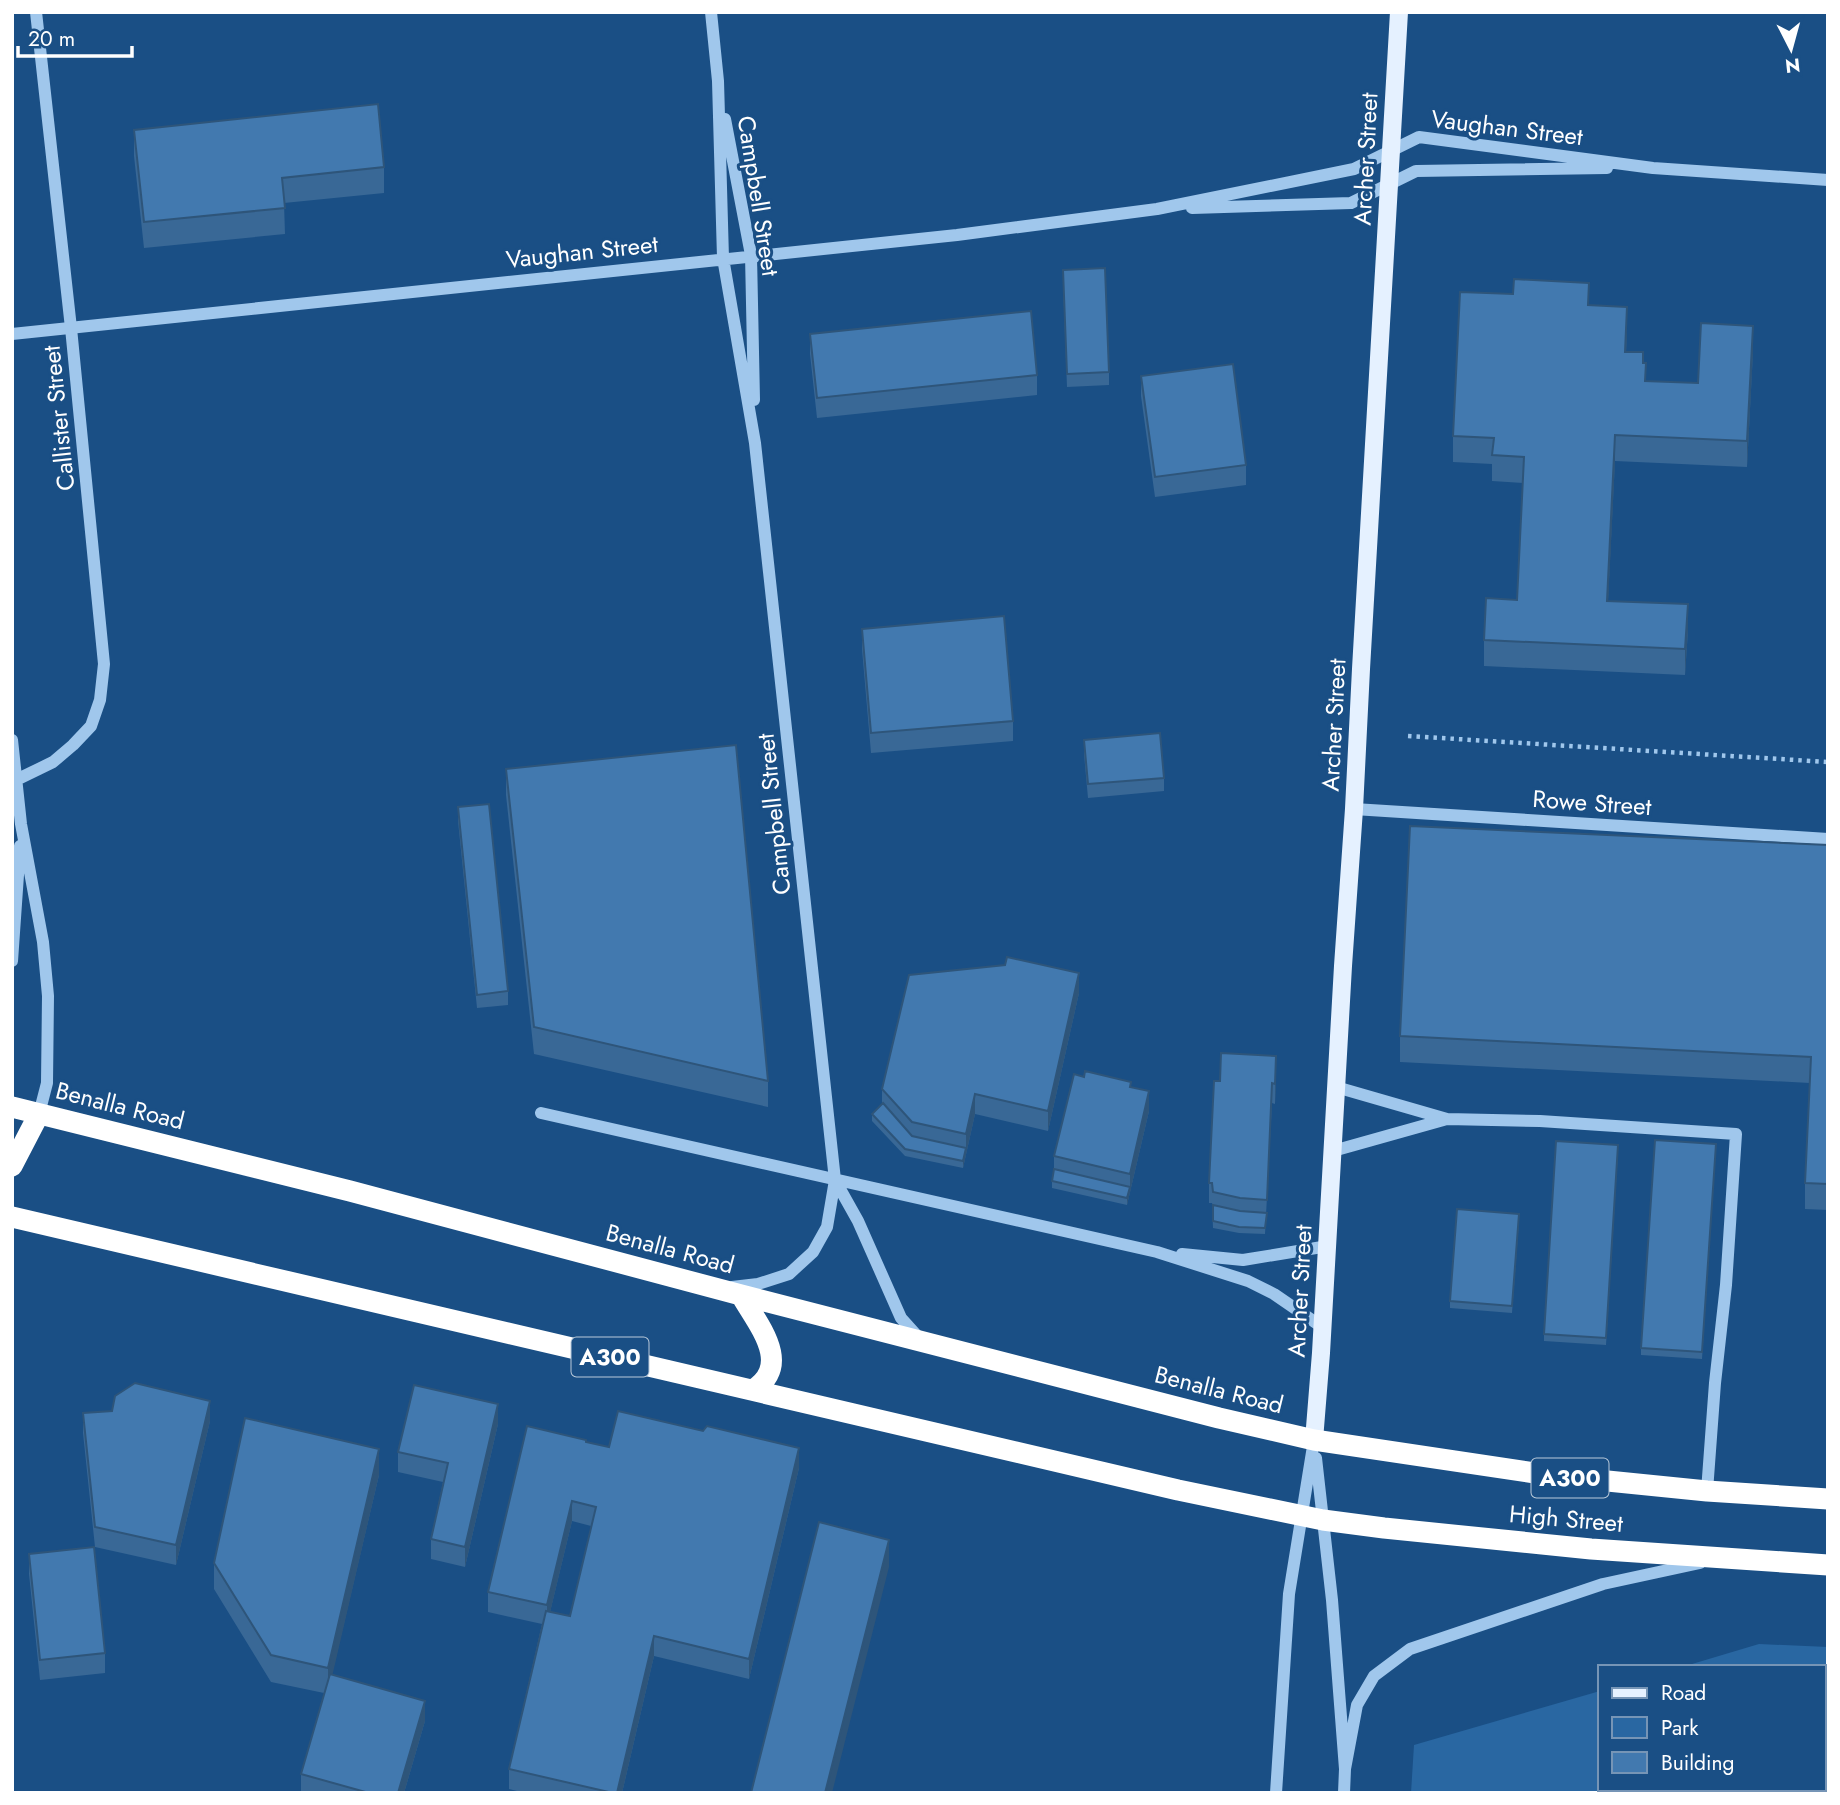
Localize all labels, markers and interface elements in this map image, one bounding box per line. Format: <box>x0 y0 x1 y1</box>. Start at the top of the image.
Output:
scale bar <box>18 14 131 58</box>
north arrow <box>1756 14 1826 84</box>
text: 20 m <box>28 24 75 54</box>
text: N <box>1784 51 1802 80</box>
street label: Archer Street <box>1345 91 1386 226</box>
street label: Vaughan Street <box>1429 101 1585 154</box>
street label: Campbell Street <box>729 113 788 279</box>
street label: Vaughan Street <box>504 226 660 277</box>
street label: Callister Street <box>33 344 84 492</box>
street label: Archer Street <box>1313 657 1354 792</box>
street label: Campbell Street <box>748 731 799 896</box>
street label: Rowe Street <box>1531 781 1653 824</box>
street label: Benalla Road <box>52 1073 188 1138</box>
street label: Benalla Road <box>602 1215 738 1282</box>
street label: Archer Street <box>1279 1223 1320 1358</box>
road number: A300 <box>572 1338 648 1376</box>
street label: Benalla Road <box>1151 1357 1287 1422</box>
road number: A300 <box>1532 1458 1608 1498</box>
street label: High Street <box>1508 1496 1625 1541</box>
legend <box>1598 1665 1826 1791</box>
text: Road <box>1661 1678 1706 1708</box>
text: Park <box>1661 1713 1699 1743</box>
text: Building <box>1661 1748 1734 1778</box>

